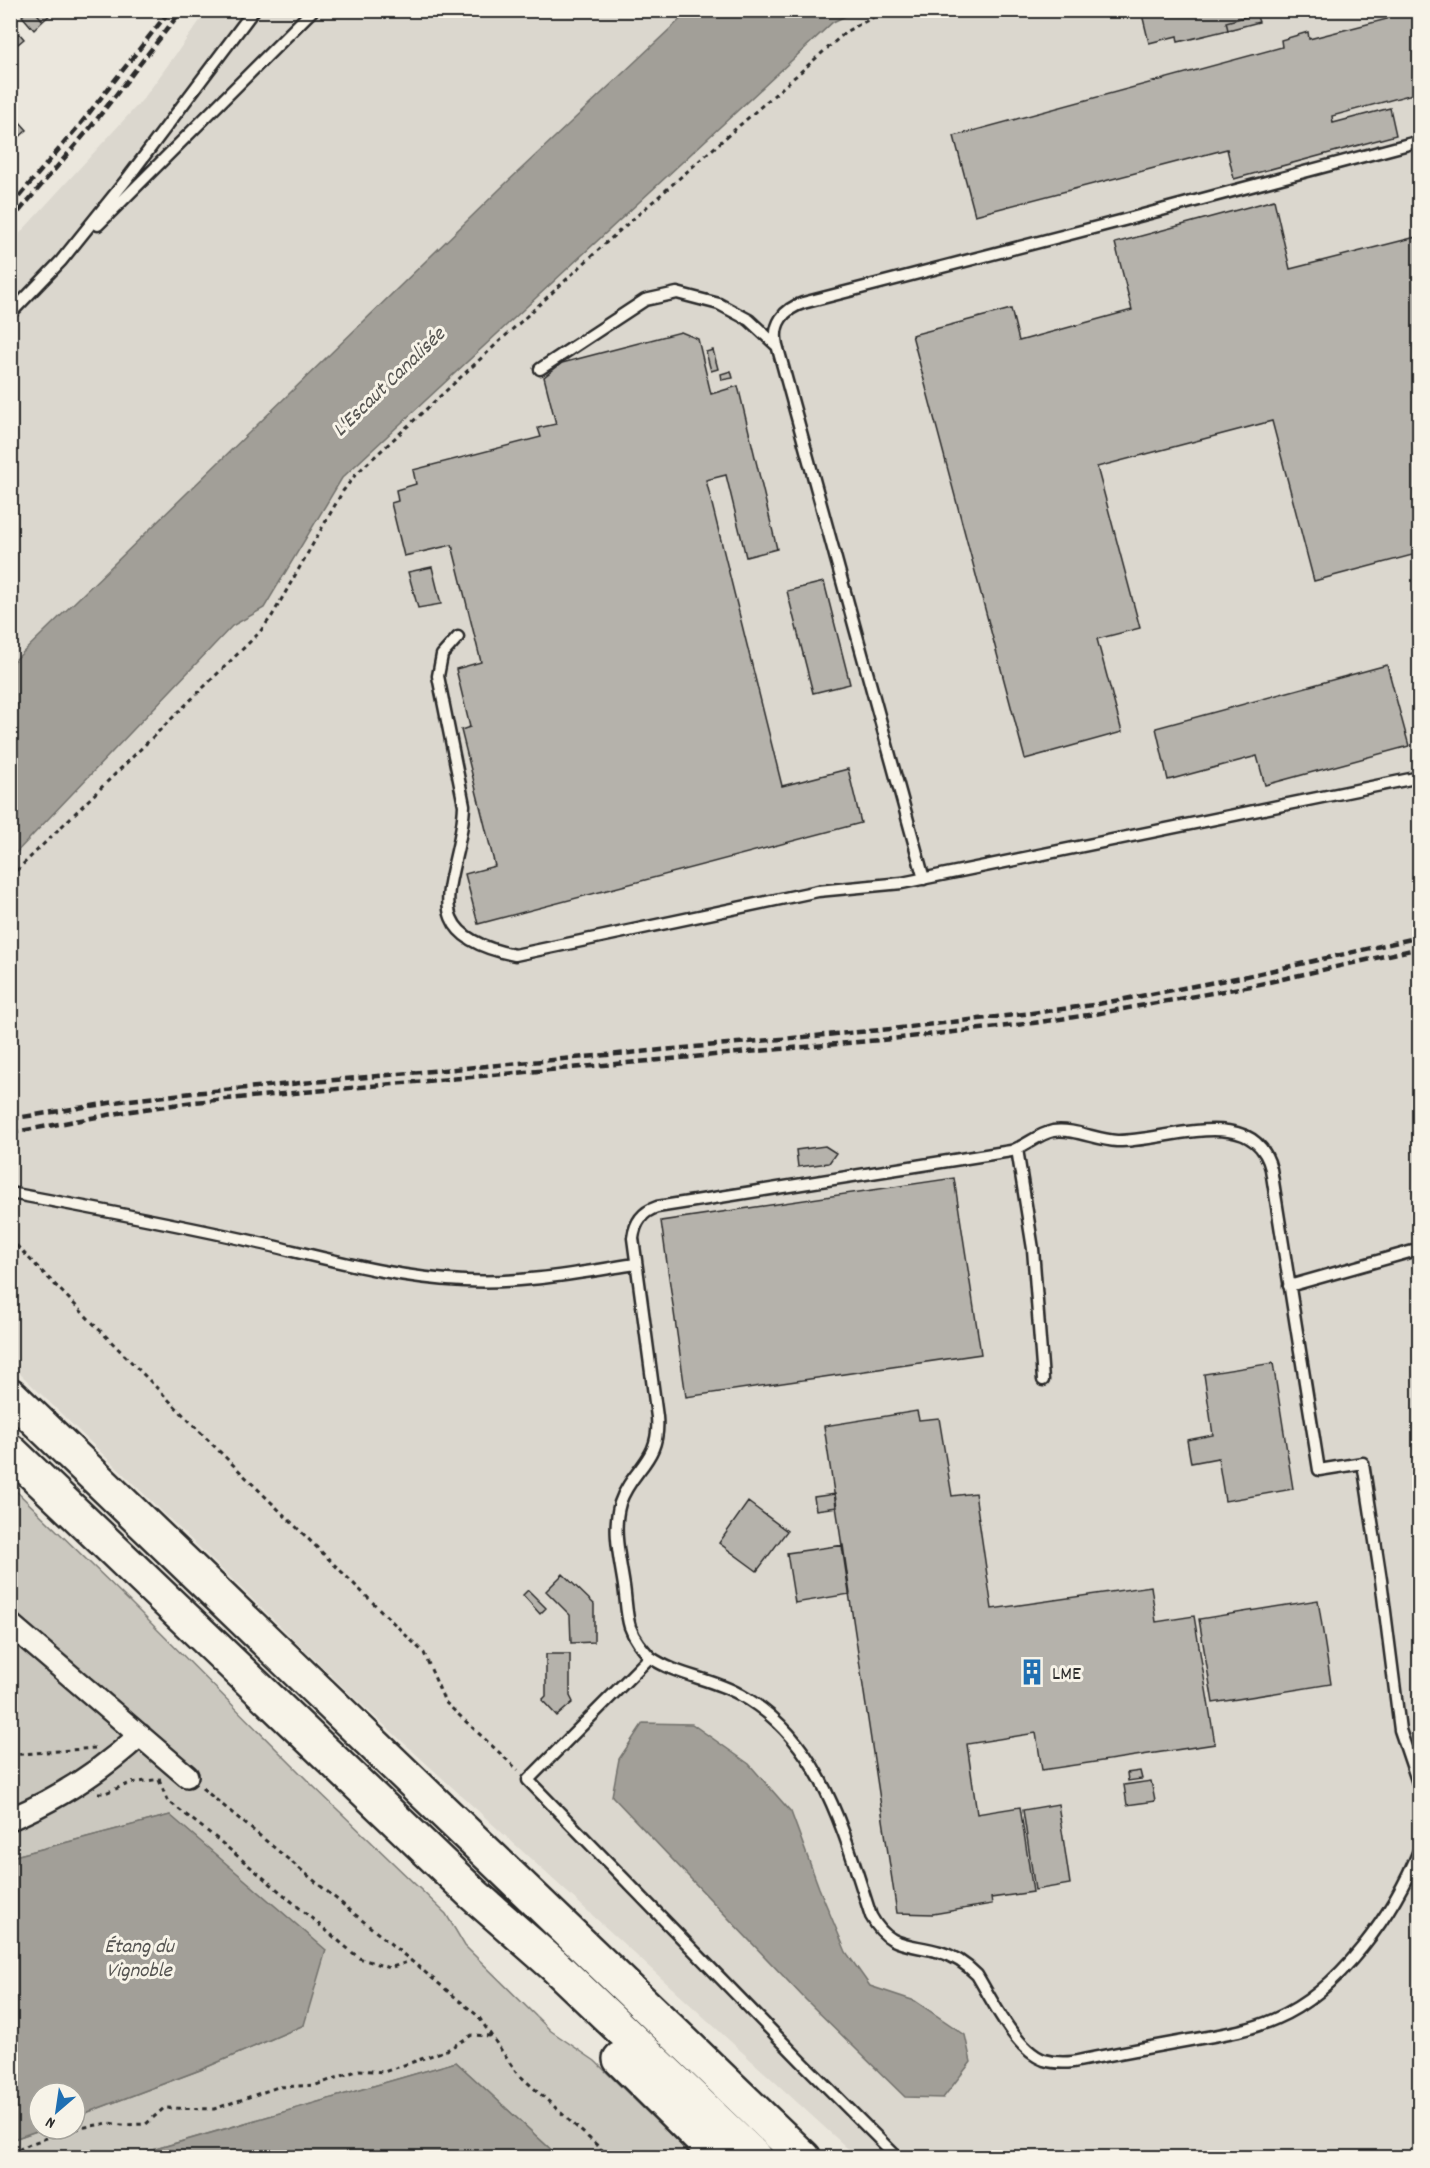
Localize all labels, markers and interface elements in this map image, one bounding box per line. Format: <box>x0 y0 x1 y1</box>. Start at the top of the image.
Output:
water label: L'Escaut Canalisée <box>327 320 455 445</box>
building icon: LME <box>1017 1657 1047 1687</box>
place label: LME <box>1052 1661 1081 1689</box>
water label: Étang du Vignoble <box>104 1933 176 1987</box>
north arrow <box>27 2081 87 2141</box>
text: N <box>42 2110 60 2134</box>

